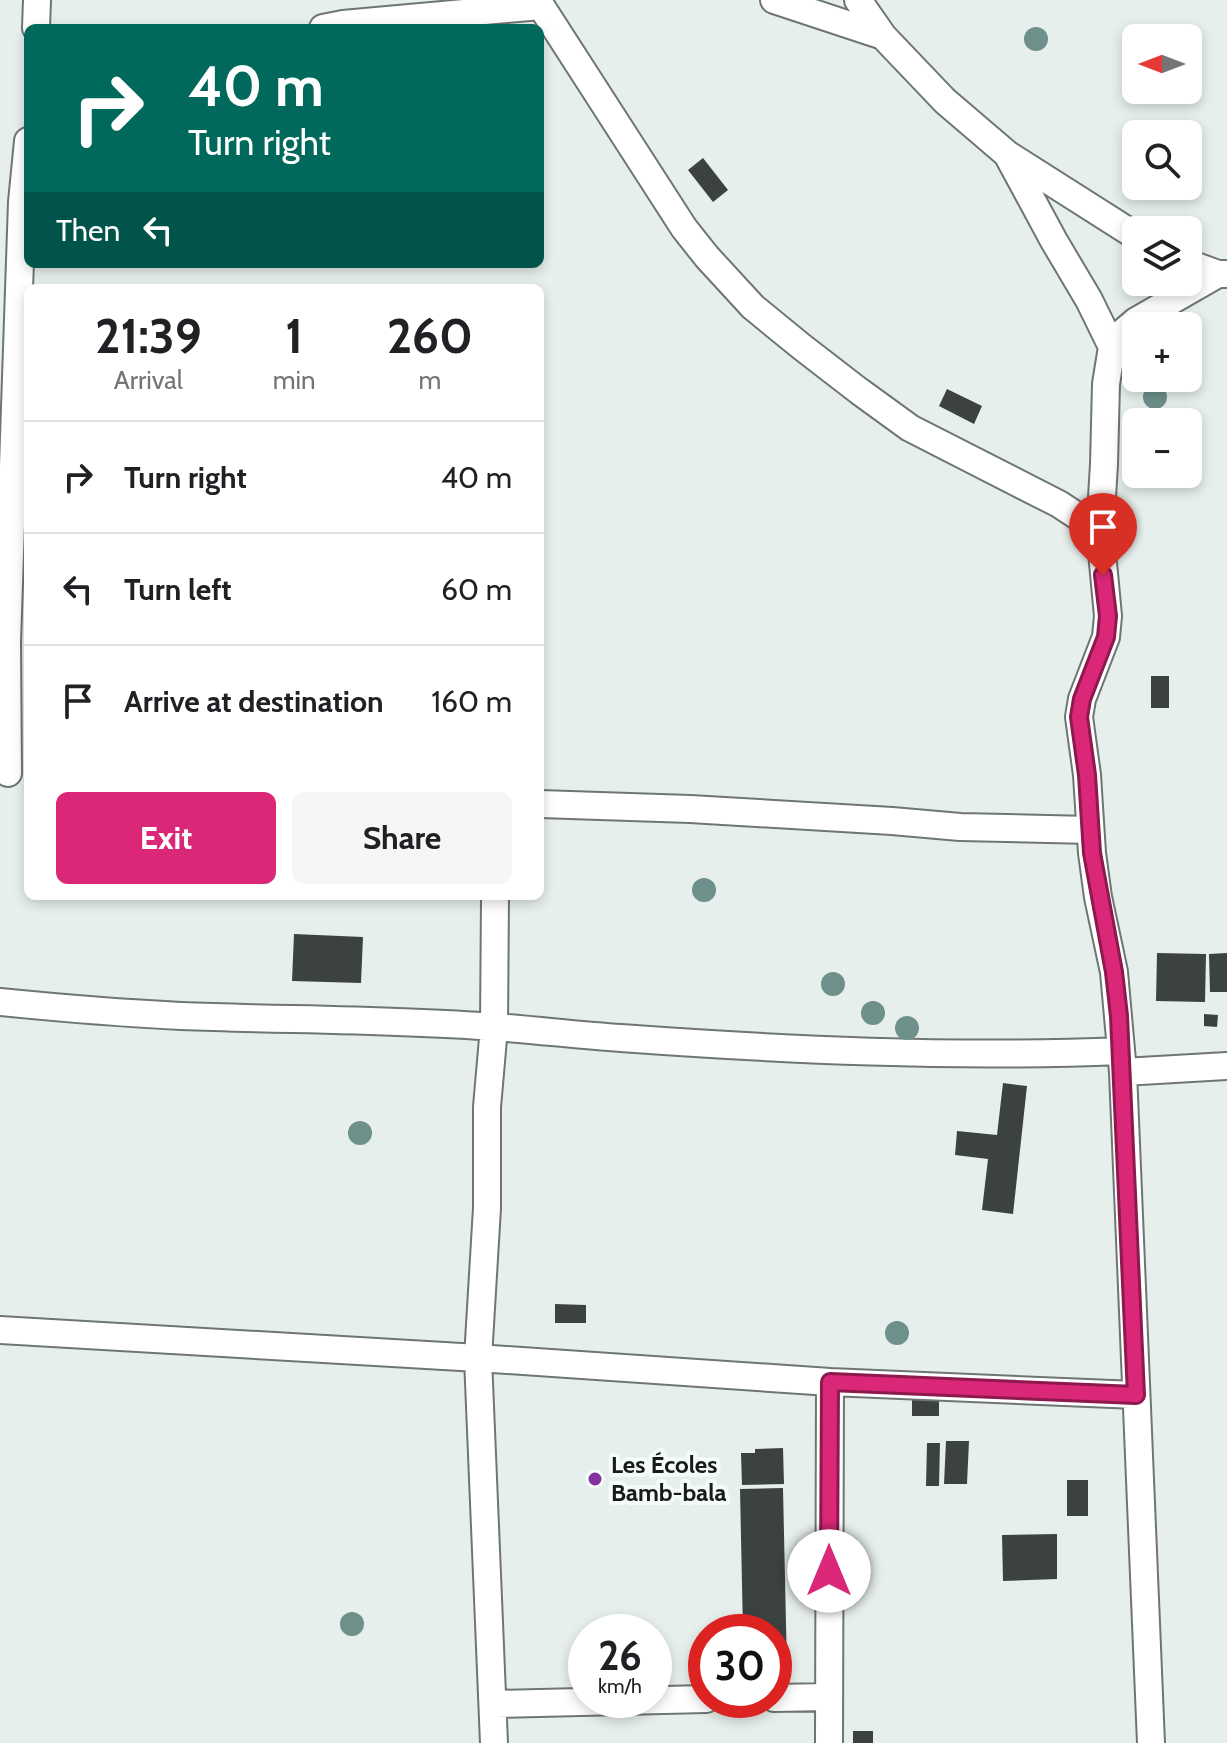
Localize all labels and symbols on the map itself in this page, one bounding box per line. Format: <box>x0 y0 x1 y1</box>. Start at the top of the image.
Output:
north arrow <box>1122 24 1202 104</box>
pin <box>1069 493 1137 575</box>
place label: Les Écoles Bamb-bala <box>611 1450 727 1507</box>
marker: Les Écoles Bamb-bala <box>586 1470 604 1488</box>
position arrow <box>787 1529 871 1613</box>
speed limit sign: 30 <box>688 1614 792 1718</box>

